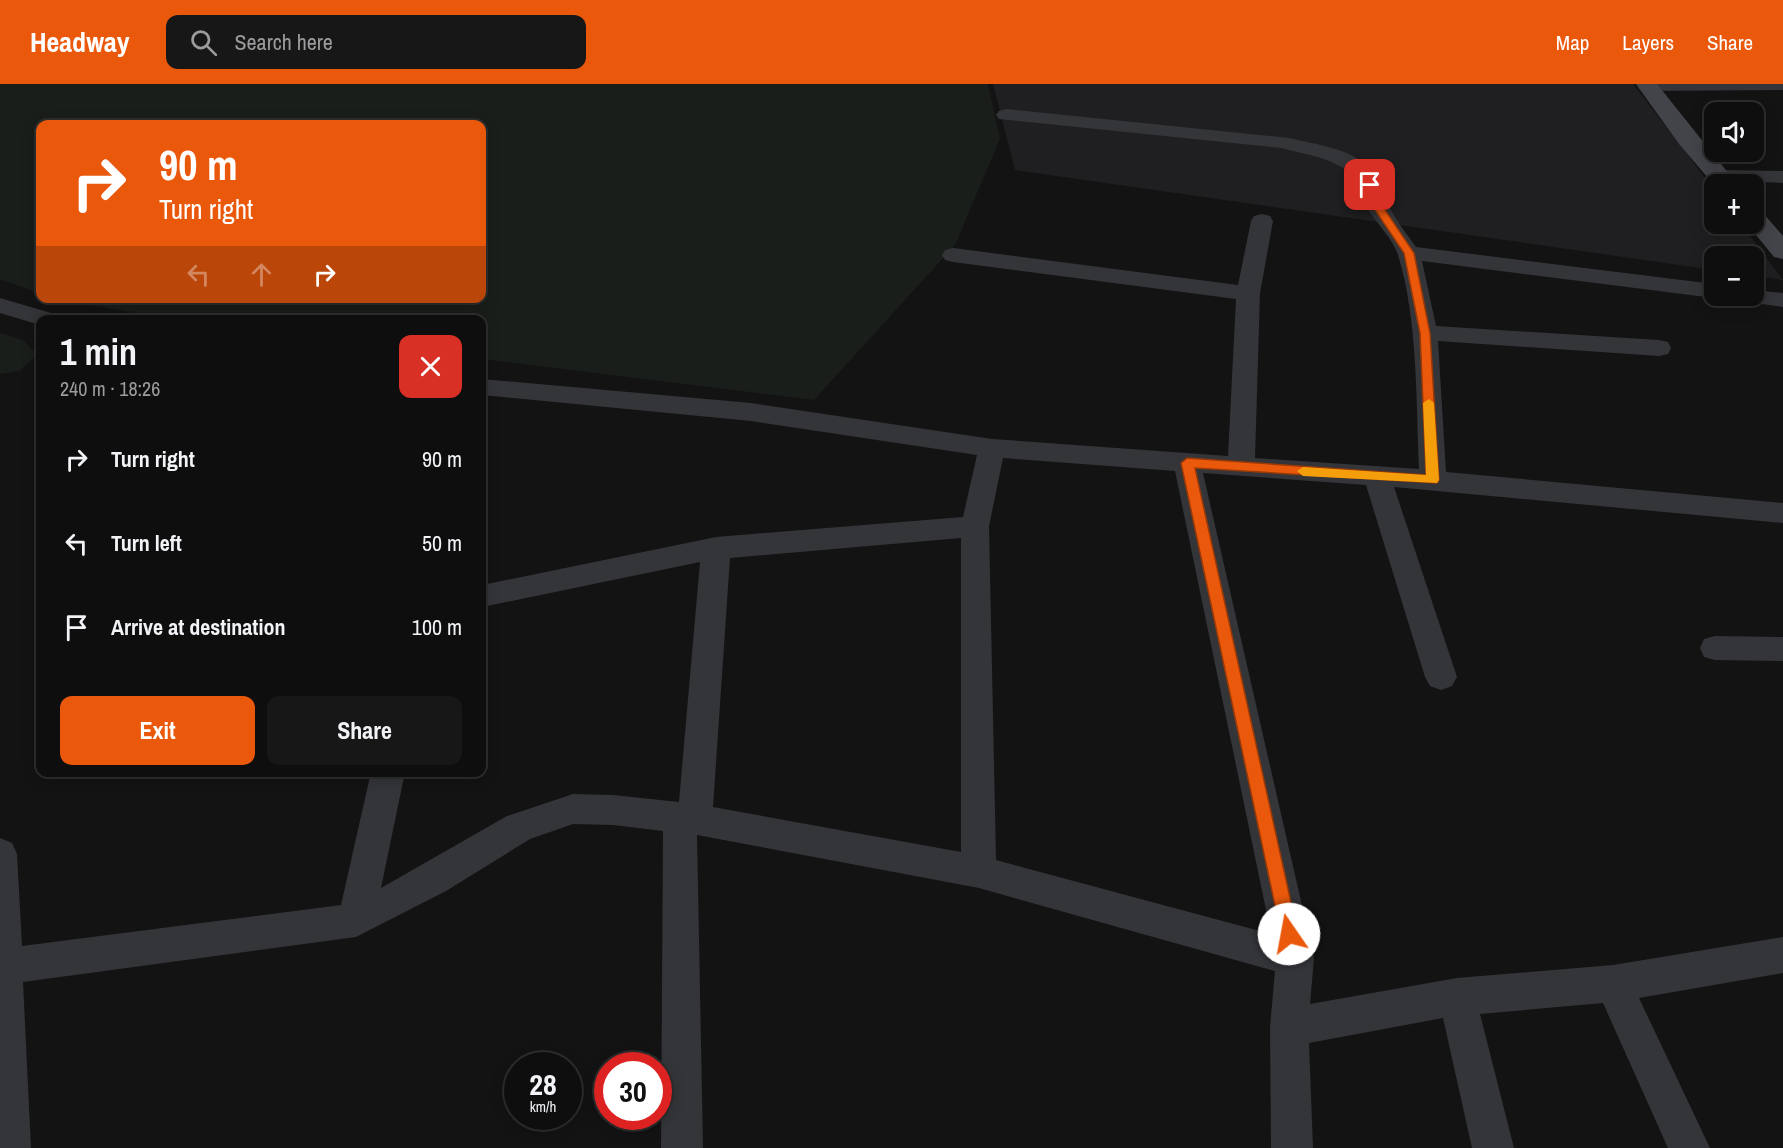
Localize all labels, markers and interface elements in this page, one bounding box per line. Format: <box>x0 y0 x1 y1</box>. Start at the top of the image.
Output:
search box <box>166 15 586 69</box>
text: Headway <box>30 23 130 61</box>
icon: search <box>187 26 220 59</box>
text: Search here <box>235 27 333 57</box>
text: Map <box>1556 28 1589 57</box>
text: Layers <box>1622 28 1674 57</box>
text: Share <box>1707 28 1753 57</box>
map controls <box>1704 102 1764 306</box>
button: sound <box>1704 102 1764 162</box>
text: 90 m <box>159 137 238 193</box>
icon: right <box>60 144 138 222</box>
pin <box>1344 159 1395 210</box>
icon: arrive <box>1353 168 1386 201</box>
button: + <box>1704 174 1764 234</box>
text: Turn right <box>159 191 253 227</box>
button: − <box>1704 246 1764 306</box>
icon: left <box>182 258 215 291</box>
icon: ahead <box>245 258 278 291</box>
icon: right <box>308 258 341 291</box>
text: 1 min <box>60 328 137 376</box>
button: close <box>399 335 462 398</box>
text: 240 m · 18:26 <box>60 375 160 402</box>
icon: right <box>60 443 93 476</box>
text: Turn right <box>111 444 195 474</box>
text: 90 m <box>422 444 462 474</box>
icon: left <box>60 527 93 560</box>
text: Turn left <box>111 528 182 558</box>
text: 50 m <box>422 528 462 558</box>
icon: arrive <box>60 611 93 644</box>
text: Arrive at destination <box>111 612 285 642</box>
text: 100 m <box>412 612 462 642</box>
button: Exit <box>60 696 255 765</box>
button: Share <box>267 696 462 765</box>
position arrow <box>1257 902 1321 966</box>
speed limit sign: 30 <box>594 1052 672 1130</box>
text: 28 <box>529 1064 557 1104</box>
text: km/h <box>530 1096 556 1117</box>

